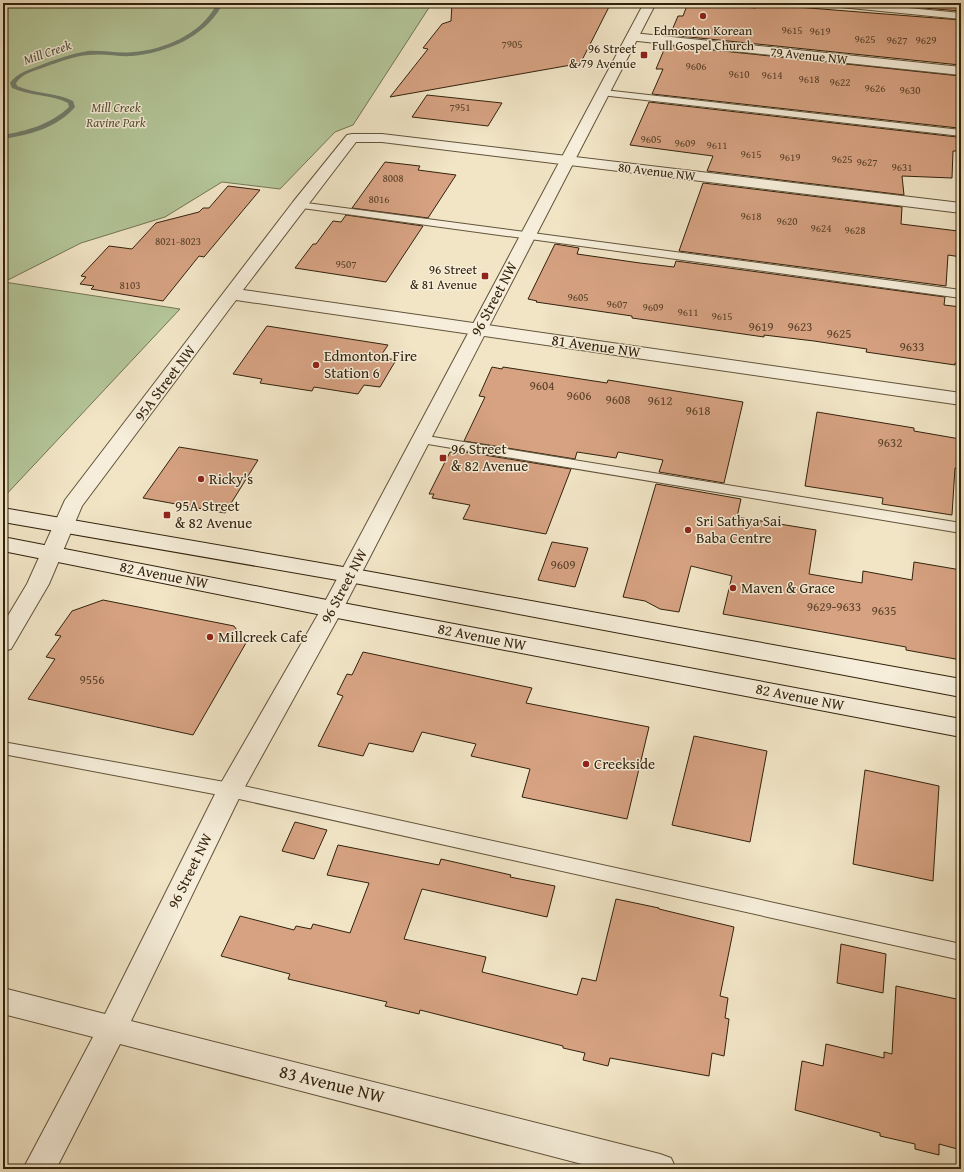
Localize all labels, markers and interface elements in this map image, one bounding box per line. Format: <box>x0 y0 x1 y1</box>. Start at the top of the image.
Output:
marker: Edmonton Korean Full Gospel Church <box>698 11 708 21</box>
place label: Edmonton Korean Full Gospel Church <box>652 21 755 55</box>
house number: 9615 <box>781 22 803 38</box>
house number: 9619 <box>809 23 831 39</box>
house number: 9625 <box>854 31 876 47</box>
house number: 9627 <box>886 32 908 48</box>
house number: 9629 <box>915 32 937 48</box>
water label: Mill Creek <box>21 35 74 70</box>
house number: 7905 <box>501 36 523 52</box>
place label: 96 Street & 79 Avenue <box>569 39 636 73</box>
street label: 79 Avenue NW <box>769 42 849 69</box>
marker: 96 Street & 79 Avenue <box>639 50 649 60</box>
house number: 9606 <box>685 58 707 74</box>
house number: 9610 <box>728 66 750 82</box>
house number: 9614 <box>761 67 783 83</box>
house number: 9618 <box>798 71 820 87</box>
house number: 9622 <box>829 74 851 90</box>
house number: 9626 <box>864 80 886 96</box>
house number: 9630 <box>899 82 921 98</box>
park label: Mill Creek Ravine Park <box>85 98 146 132</box>
house number: 7951 <box>449 99 471 115</box>
house number: 9605 <box>640 131 662 147</box>
house number: 9609 <box>674 135 696 151</box>
house number: 9611 <box>706 137 728 153</box>
house number: 9615 <box>740 146 762 162</box>
house number: 9619 <box>779 149 801 165</box>
house number: 9625 <box>831 151 853 167</box>
house number: 9627 <box>856 154 878 170</box>
street label: 80 Avenue NW <box>617 157 697 186</box>
house number: 9631 <box>891 159 913 175</box>
house number: 8008 <box>382 170 404 186</box>
house number: 8016 <box>368 191 390 207</box>
house number: 9618 <box>740 208 762 224</box>
house number: 9620 <box>776 213 798 229</box>
house number: 9624 <box>810 220 832 236</box>
house number: 9628 <box>844 222 866 238</box>
house number: 8021-8023 <box>155 233 201 249</box>
house number: 9507 <box>335 256 357 272</box>
street label: 96 Street NW <box>465 258 522 340</box>
place label: 96 Street & 81 Avenue <box>410 260 477 294</box>
marker: 96 Street & 81 Avenue <box>480 271 490 281</box>
house number: 8103 <box>119 277 141 293</box>
house number: 9605 <box>567 289 589 305</box>
house number: 9607 <box>606 296 628 312</box>
house number: 9609 <box>642 299 664 315</box>
house number: 9611 <box>677 304 699 320</box>
house number: 9615 <box>711 308 733 324</box>
house number: 9619 <box>748 317 774 336</box>
house number: 9623 <box>787 317 813 336</box>
house number: 9625 <box>826 324 852 343</box>
street label: 81 Avenue NW <box>550 329 642 362</box>
house number: 9633 <box>899 337 925 356</box>
street label: 95A Street NW <box>129 340 200 425</box>
place label: Edmonton Fire Station 6 <box>324 345 417 383</box>
marker: Edmonton Fire Station 6 <box>311 360 321 370</box>
house number: 9604 <box>529 376 555 395</box>
house number: 9606 <box>566 386 592 405</box>
house number: 9608 <box>605 390 631 409</box>
house number: 9612 <box>647 391 673 410</box>
house number: 9618 <box>685 401 711 420</box>
house number: 9632 <box>877 433 903 452</box>
place label: 96 Street & 82 Avenue <box>451 438 528 476</box>
marker: 96 Street & 82 Avenue <box>438 453 448 463</box>
place label: Ricky's <box>209 468 253 489</box>
marker: Ricky's <box>196 474 206 484</box>
place label: 95A Street & 82 Avenue <box>175 495 252 533</box>
marker: 95A Street & 82 Avenue <box>162 510 172 520</box>
place label: Sri Sathya Sai Baba Centre <box>696 510 781 548</box>
marker: Sri Sathya Sai Baba Centre <box>683 525 693 535</box>
street label: 96 Street NW <box>315 545 372 627</box>
house number: 9609 <box>550 555 576 574</box>
street label: 82 Avenue NW <box>118 556 210 593</box>
place label: Maven & Grace <box>741 577 835 598</box>
marker: Maven & Grace <box>728 583 738 593</box>
house number: 9629-9633 <box>807 597 861 616</box>
house number: 9635 <box>871 601 897 620</box>
street label: 82 Avenue NW <box>436 618 528 655</box>
place label: Millcreek Cafe <box>218 626 308 647</box>
marker: Millcreek Cafe <box>205 632 215 642</box>
house number: 9556 <box>79 670 105 689</box>
street label: 82 Avenue NW <box>754 678 846 715</box>
place label: Creekside <box>594 753 655 774</box>
marker: Creekside <box>581 759 591 769</box>
street label: 96 Street NW <box>162 829 217 912</box>
street label: 83 Avenue NW <box>277 1057 388 1110</box>

